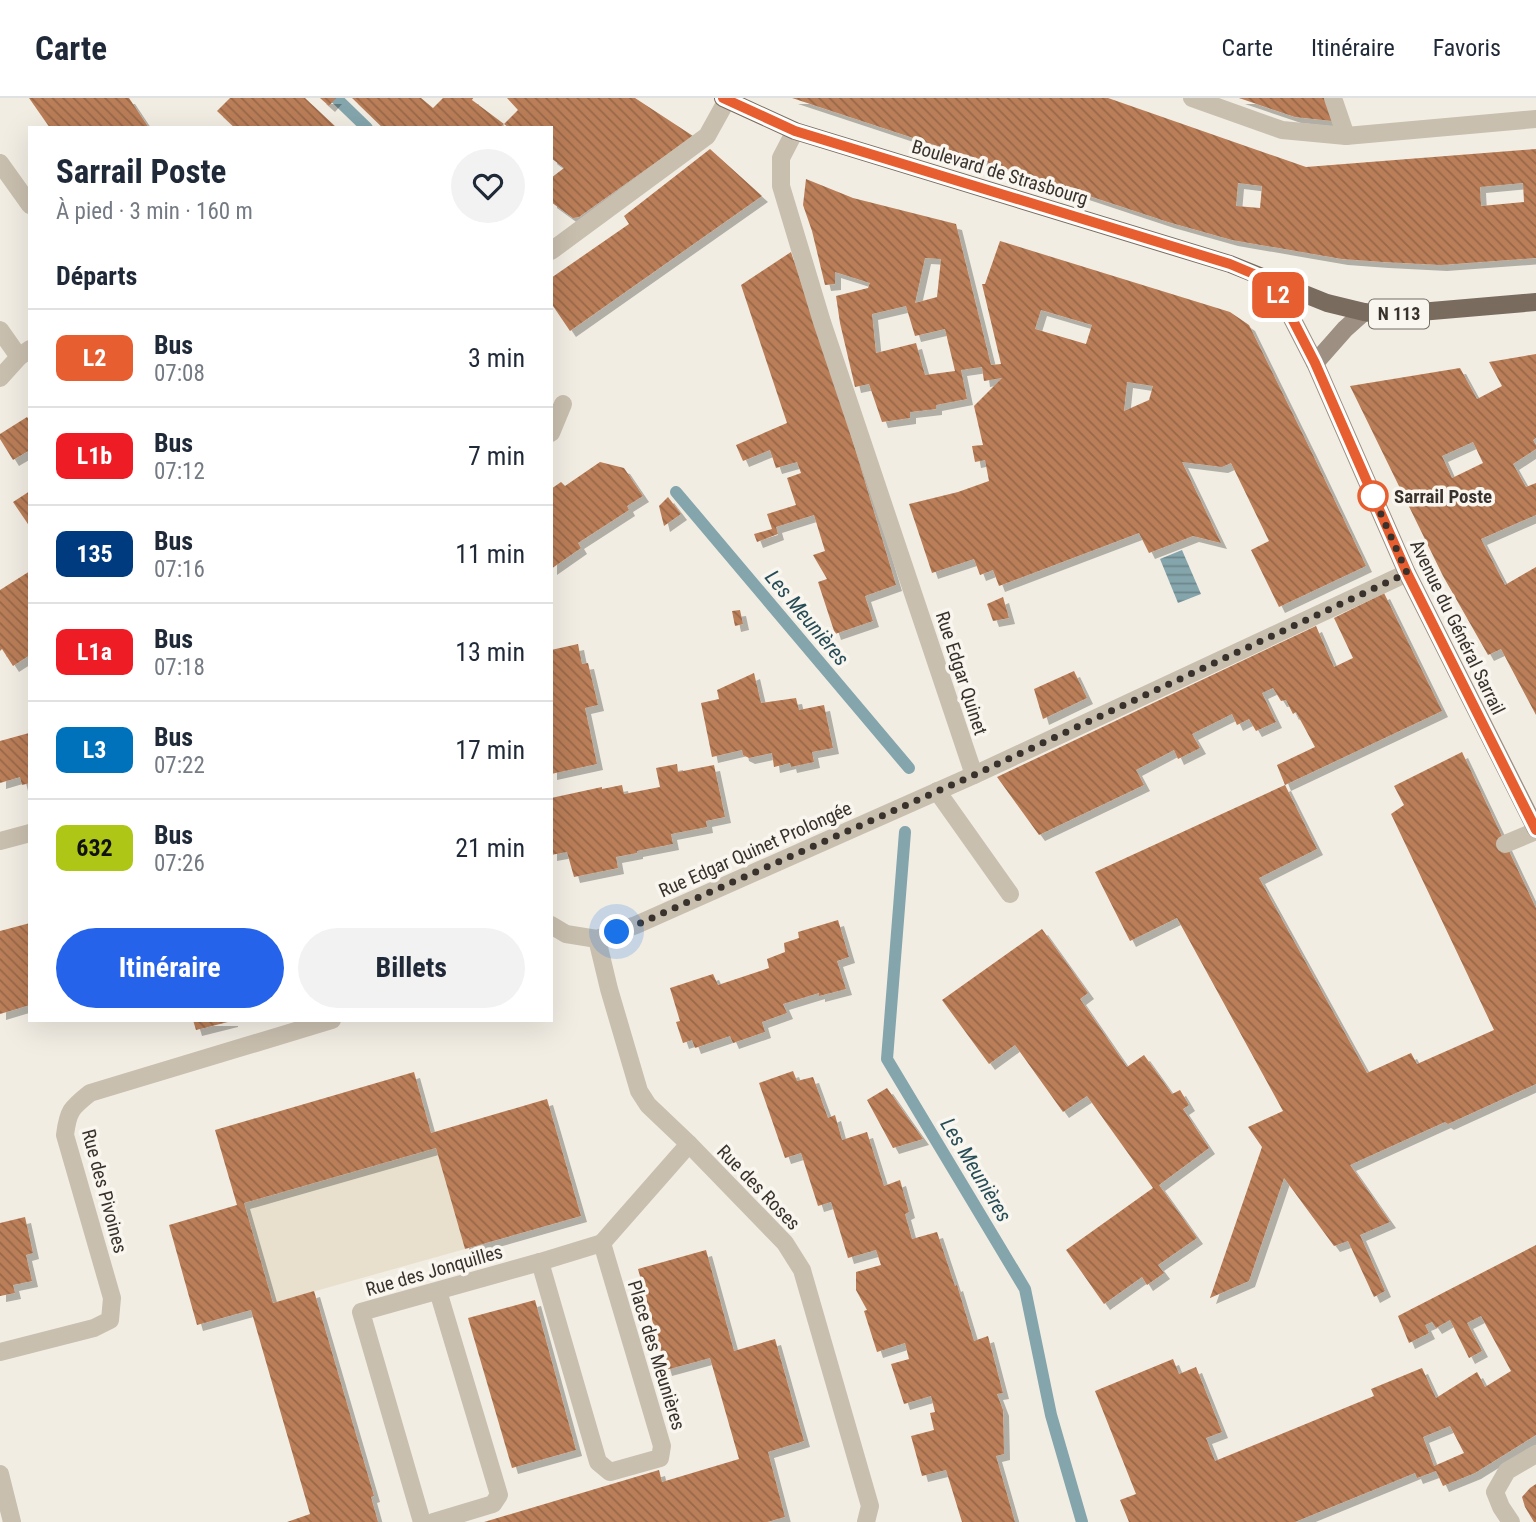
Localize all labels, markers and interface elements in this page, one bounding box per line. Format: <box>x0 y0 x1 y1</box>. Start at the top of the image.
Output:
text: Carte <box>35 29 107 68</box>
text: Carte <box>1222 34 1273 62</box>
text: Itinéraire <box>1311 34 1395 62</box>
text: Favoris <box>1433 34 1501 62</box>
street label: Boulevard de Strasbourg <box>909 135 1091 210</box>
button: heart <box>451 149 525 223</box>
text: Sarrail Poste <box>56 152 226 191</box>
text: À pied · 3 min · 160 m <box>56 198 253 225</box>
text: Départs <box>56 261 137 291</box>
line badge: L2 <box>1246 272 1310 318</box>
text: L2 <box>1266 281 1290 309</box>
road number: N 113 <box>1369 300 1429 328</box>
text: Bus <box>154 330 193 360</box>
text: 3 min <box>468 343 525 373</box>
text: L2 <box>83 344 106 372</box>
text: 07:08 <box>154 360 205 387</box>
text: Bus <box>154 428 193 458</box>
text: 7 min <box>468 441 525 471</box>
text: L1b <box>77 442 112 470</box>
text: 07:12 <box>154 458 205 485</box>
marker: Sarrail Poste <box>1358 481 1388 511</box>
place label: Sarrail Poste <box>1394 485 1492 508</box>
text: Bus <box>154 526 193 556</box>
street label: Avenue du Général Sarrail <box>1405 536 1510 718</box>
text: 11 min <box>455 539 525 569</box>
text: 135 <box>76 540 113 568</box>
text: 07:16 <box>154 556 205 583</box>
water label: Les Meunières <box>760 565 854 671</box>
street label: Rue Edgar Quinet <box>931 608 992 738</box>
text: Bus <box>154 624 193 654</box>
text: 13 min <box>455 637 525 667</box>
text: L1a <box>77 638 112 666</box>
text: 07:18 <box>154 654 205 681</box>
text: Bus <box>154 722 193 752</box>
text: 17 min <box>455 735 525 765</box>
text: L3 <box>83 736 106 764</box>
text: 07:22 <box>154 752 205 779</box>
street label: Rue Edgar Quinet Prolongée <box>655 796 855 902</box>
text: Bus <box>154 820 193 850</box>
text: 21 min <box>455 833 525 863</box>
text: 632 <box>76 834 113 862</box>
text: 07:26 <box>154 850 205 877</box>
your location <box>599 914 634 949</box>
button: Itinéraire <box>56 928 284 1008</box>
button: Billets <box>298 928 525 1008</box>
water label: Les Meunières <box>936 1114 1016 1226</box>
street label: Rue des Pivoines <box>77 1127 132 1256</box>
street label: Rue des Roses <box>712 1140 805 1235</box>
street label: Rue des Jonquilles <box>363 1240 505 1301</box>
street label: Place des Meunières <box>623 1277 690 1433</box>

